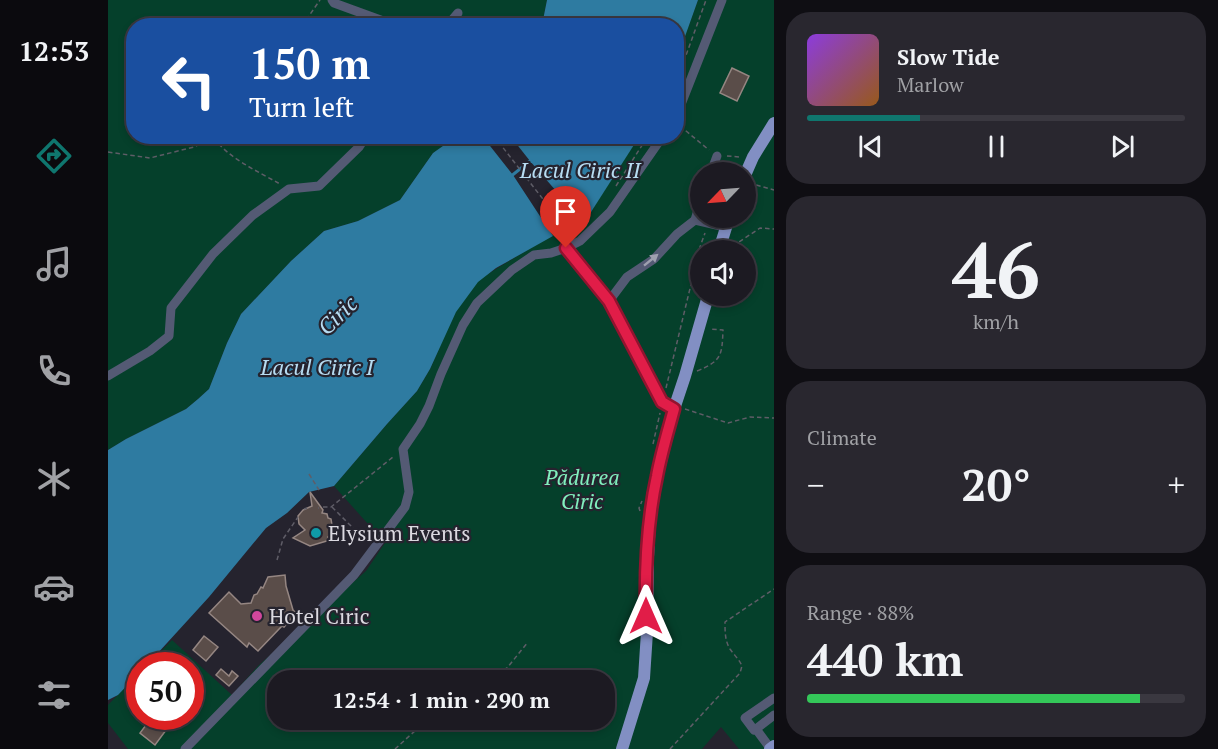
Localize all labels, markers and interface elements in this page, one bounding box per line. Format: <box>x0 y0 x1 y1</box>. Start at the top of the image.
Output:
text: 12:53 <box>19 33 89 69</box>
text: 150 m <box>249 35 370 91</box>
icon: left <box>150 42 228 120</box>
text: Slow Tide <box>897 42 1000 71</box>
text: Marlow <box>897 71 964 98</box>
text: Turn left <box>249 89 354 125</box>
icon: previous <box>854 130 887 163</box>
icon: pause <box>980 130 1013 163</box>
icon: next <box>1106 130 1139 163</box>
icon: directions <box>33 135 75 177</box>
water label: Lacul Ciric II <box>519 155 642 184</box>
north arrow <box>690 162 756 228</box>
map controls <box>690 162 756 306</box>
pin <box>540 186 591 248</box>
icon: arrive <box>549 195 582 228</box>
text: 46 <box>952 217 1040 320</box>
button: sound <box>690 240 756 306</box>
icon: music <box>33 243 75 285</box>
one-way arrow <box>643 254 659 267</box>
water label: Ciric <box>311 289 363 341</box>
text: km/h <box>973 308 1019 335</box>
icon: phone <box>33 350 75 392</box>
water label: Lacul Ciric I <box>260 352 375 381</box>
text: Climate <box>807 424 877 451</box>
text: 20° <box>961 454 1031 514</box>
icon: climate <box>33 458 75 500</box>
park label: Pădurea Ciric <box>544 463 619 515</box>
text: − <box>807 463 825 506</box>
text: + <box>1167 463 1185 506</box>
place label: Elysium Events <box>328 519 470 547</box>
marker: Elysium Events <box>309 526 323 540</box>
icon: car <box>33 566 75 608</box>
position arrow <box>614 584 678 648</box>
text: Range · 88% <box>807 599 914 626</box>
place label: Hotel Ciric <box>269 602 369 630</box>
marker: Hotel Ciric <box>250 609 264 623</box>
text: 440 km <box>807 629 963 689</box>
speed limit sign: 50 <box>126 652 204 730</box>
icon: filters <box>33 674 75 716</box>
text: 12:54 · 1 min · 290 m <box>332 685 550 714</box>

